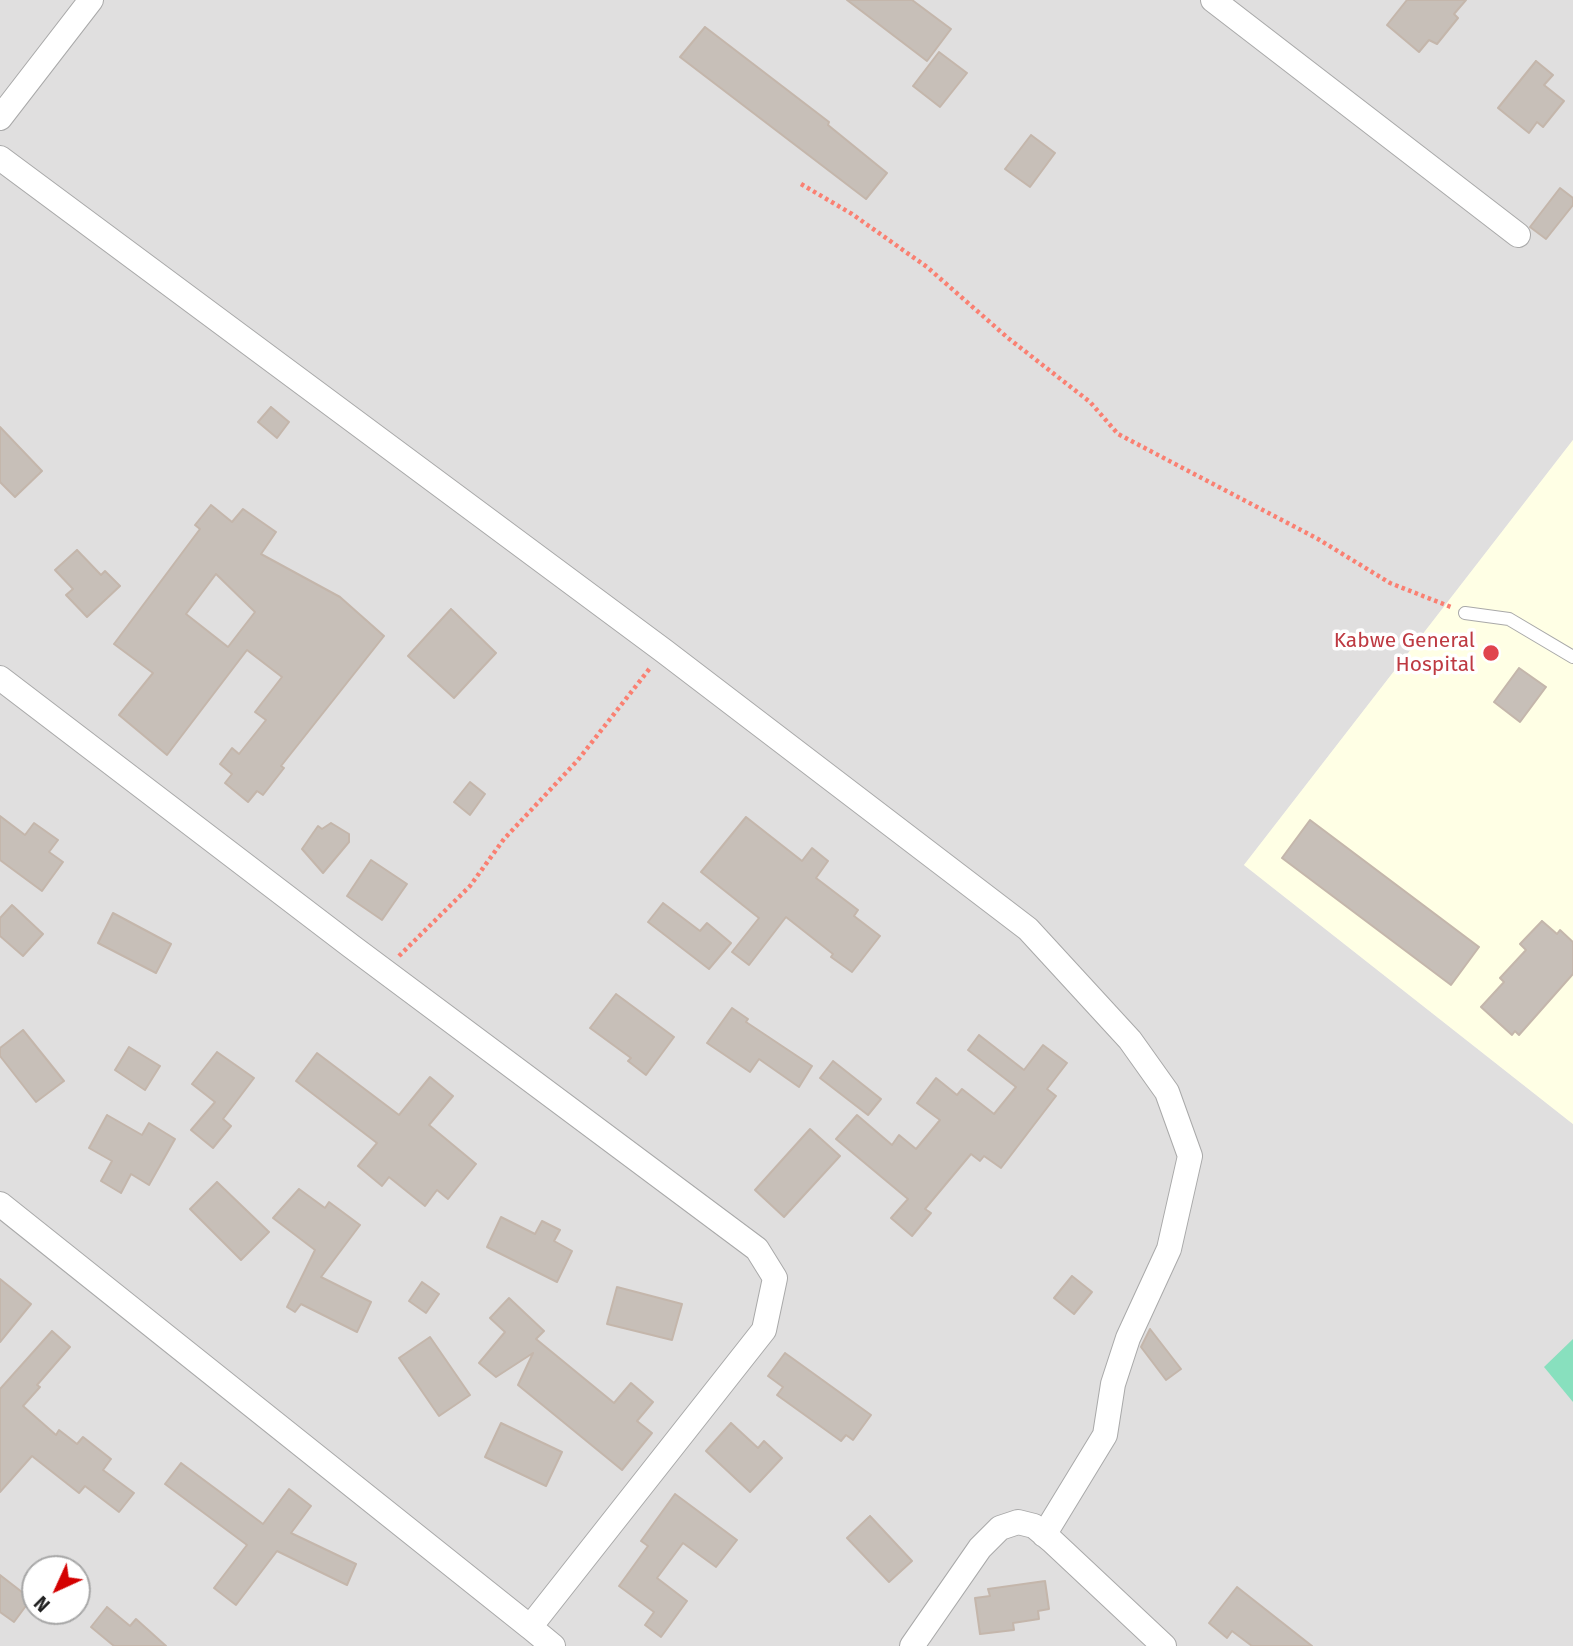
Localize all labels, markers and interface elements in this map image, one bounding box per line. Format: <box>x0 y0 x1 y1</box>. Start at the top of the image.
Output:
place label: Kabwe General Hospital <box>1334 628 1475 678</box>
marker: Kabwe General Hospital <box>1481 643 1501 663</box>
north arrow <box>21 1555 91 1625</box>
text: N <box>30 1591 55 1616</box>

